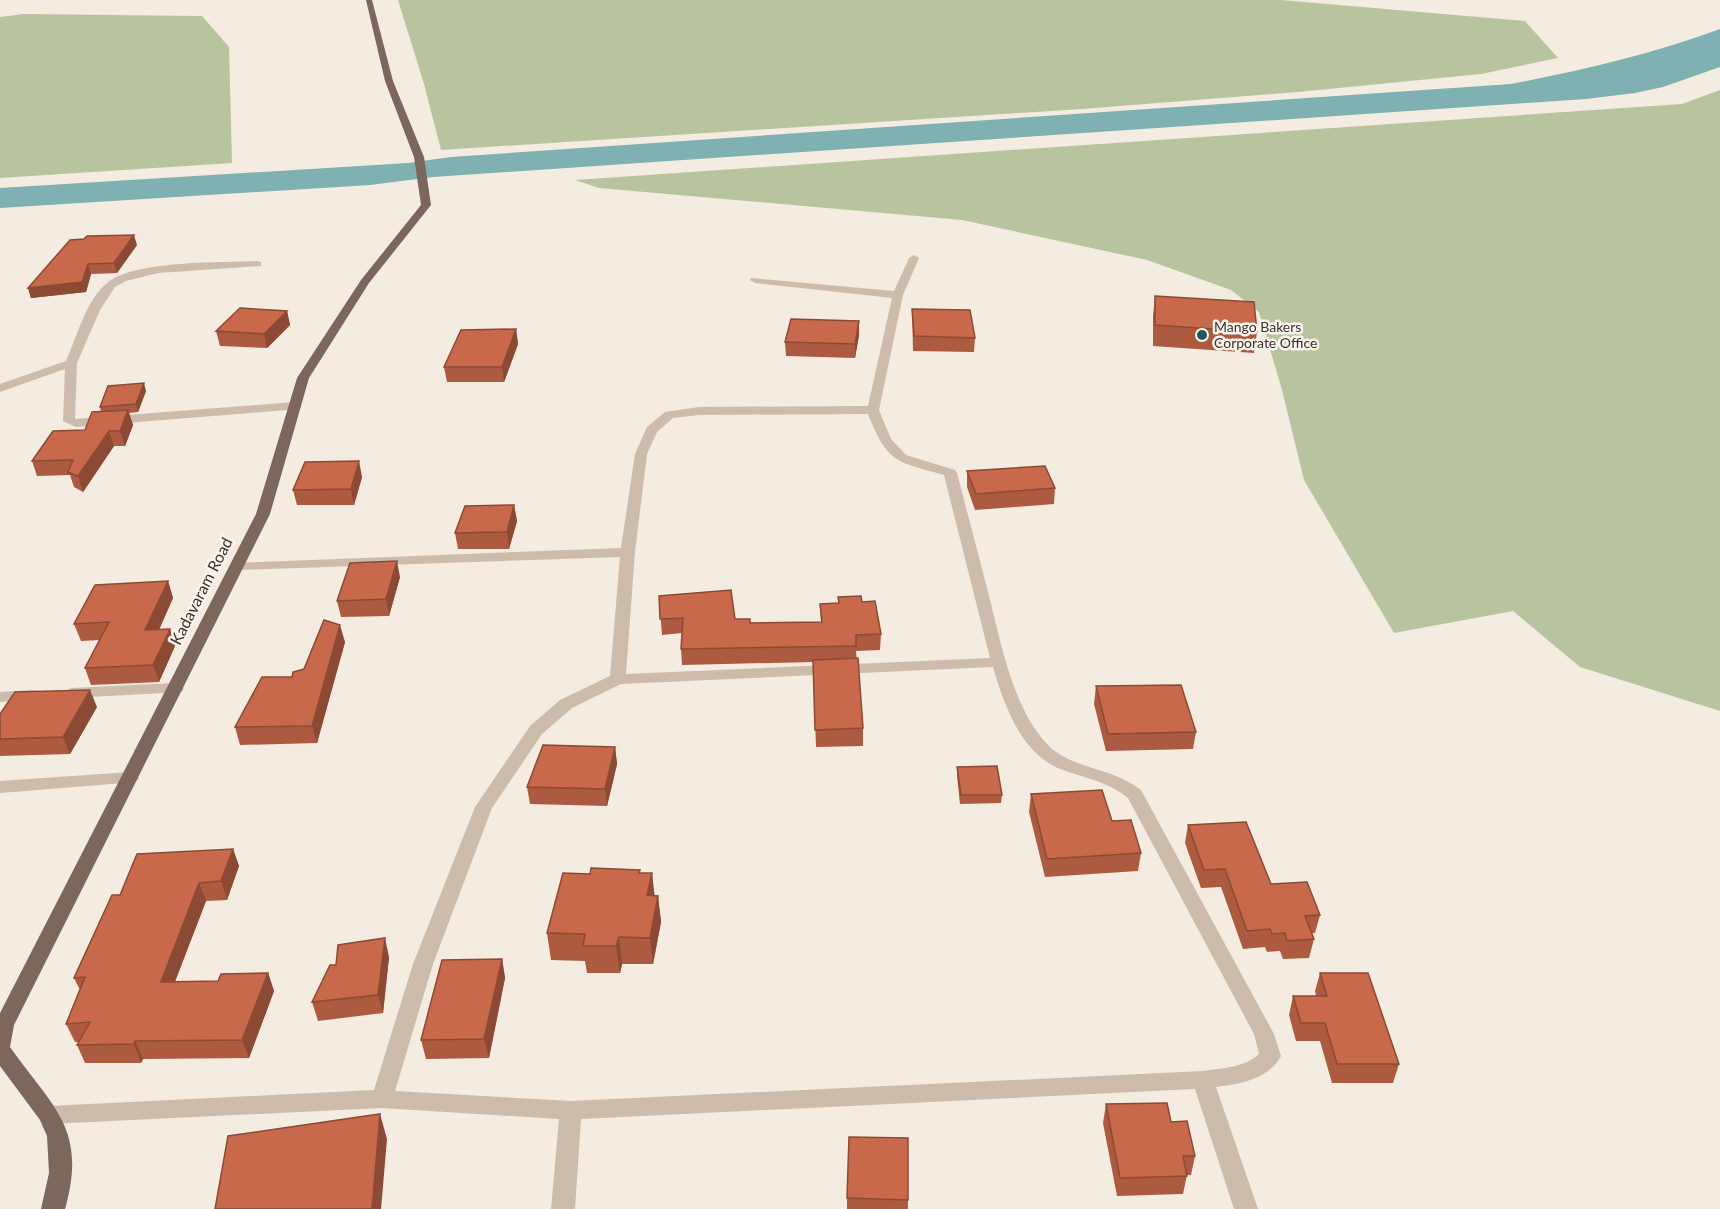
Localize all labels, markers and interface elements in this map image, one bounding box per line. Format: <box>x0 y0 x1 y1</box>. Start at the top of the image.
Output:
place label: Mango Bakers Corporate Office <box>1214 318 1317 351</box>
marker: Mango Bakers Corporate Office <box>1195 328 1209 342</box>
street label: Kadavaram Road <box>165 534 236 648</box>

